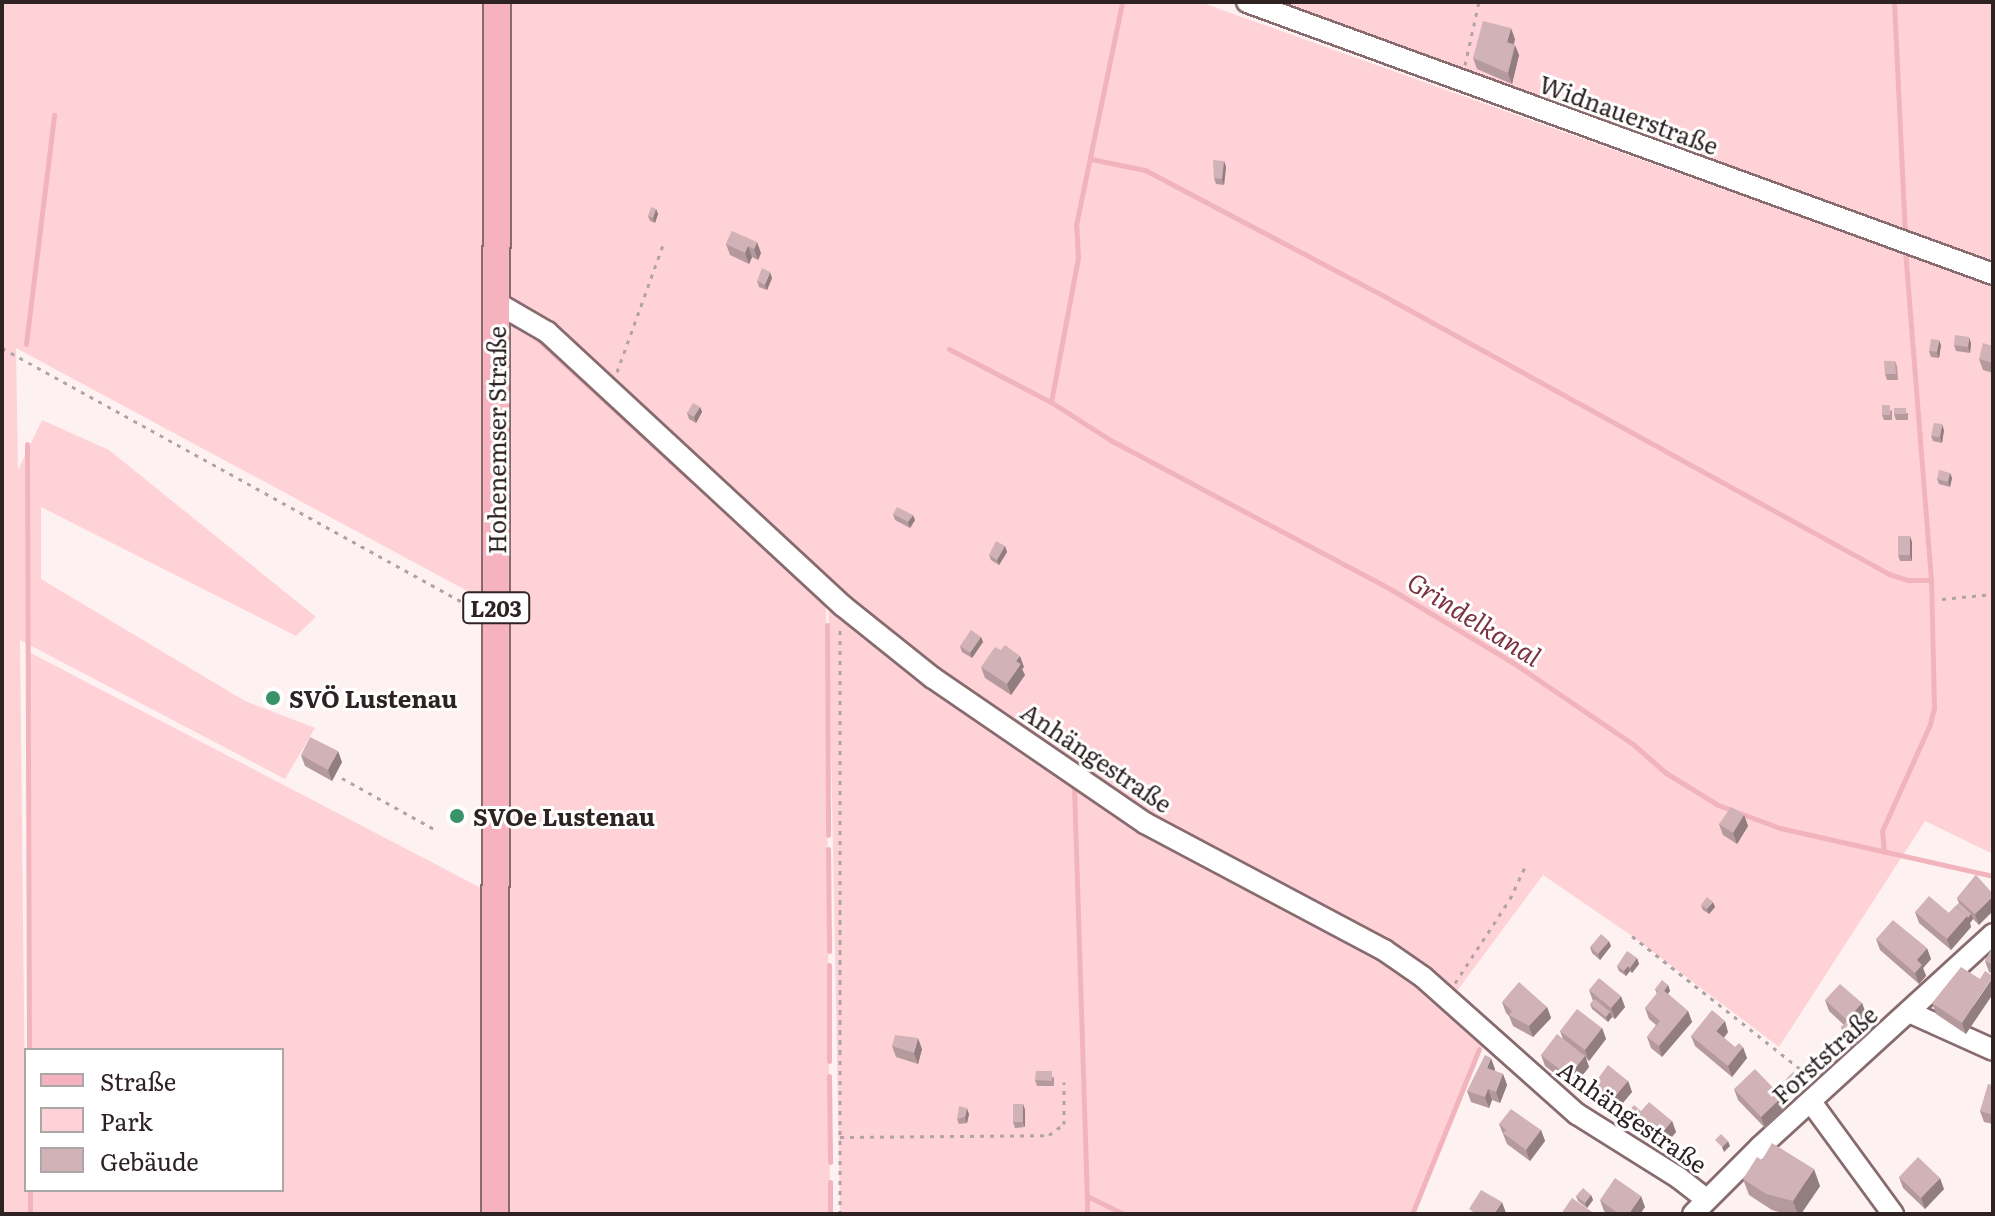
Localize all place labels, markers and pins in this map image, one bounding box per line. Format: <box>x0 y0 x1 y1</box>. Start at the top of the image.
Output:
place label: SVÖ Lustenau <box>289 684 457 712</box>
marker: SVÖ Lustenau <box>264 689 282 707</box>
place label: SVOe Lustenau <box>473 802 655 830</box>
marker: SVOe Lustenau <box>448 807 466 825</box>

